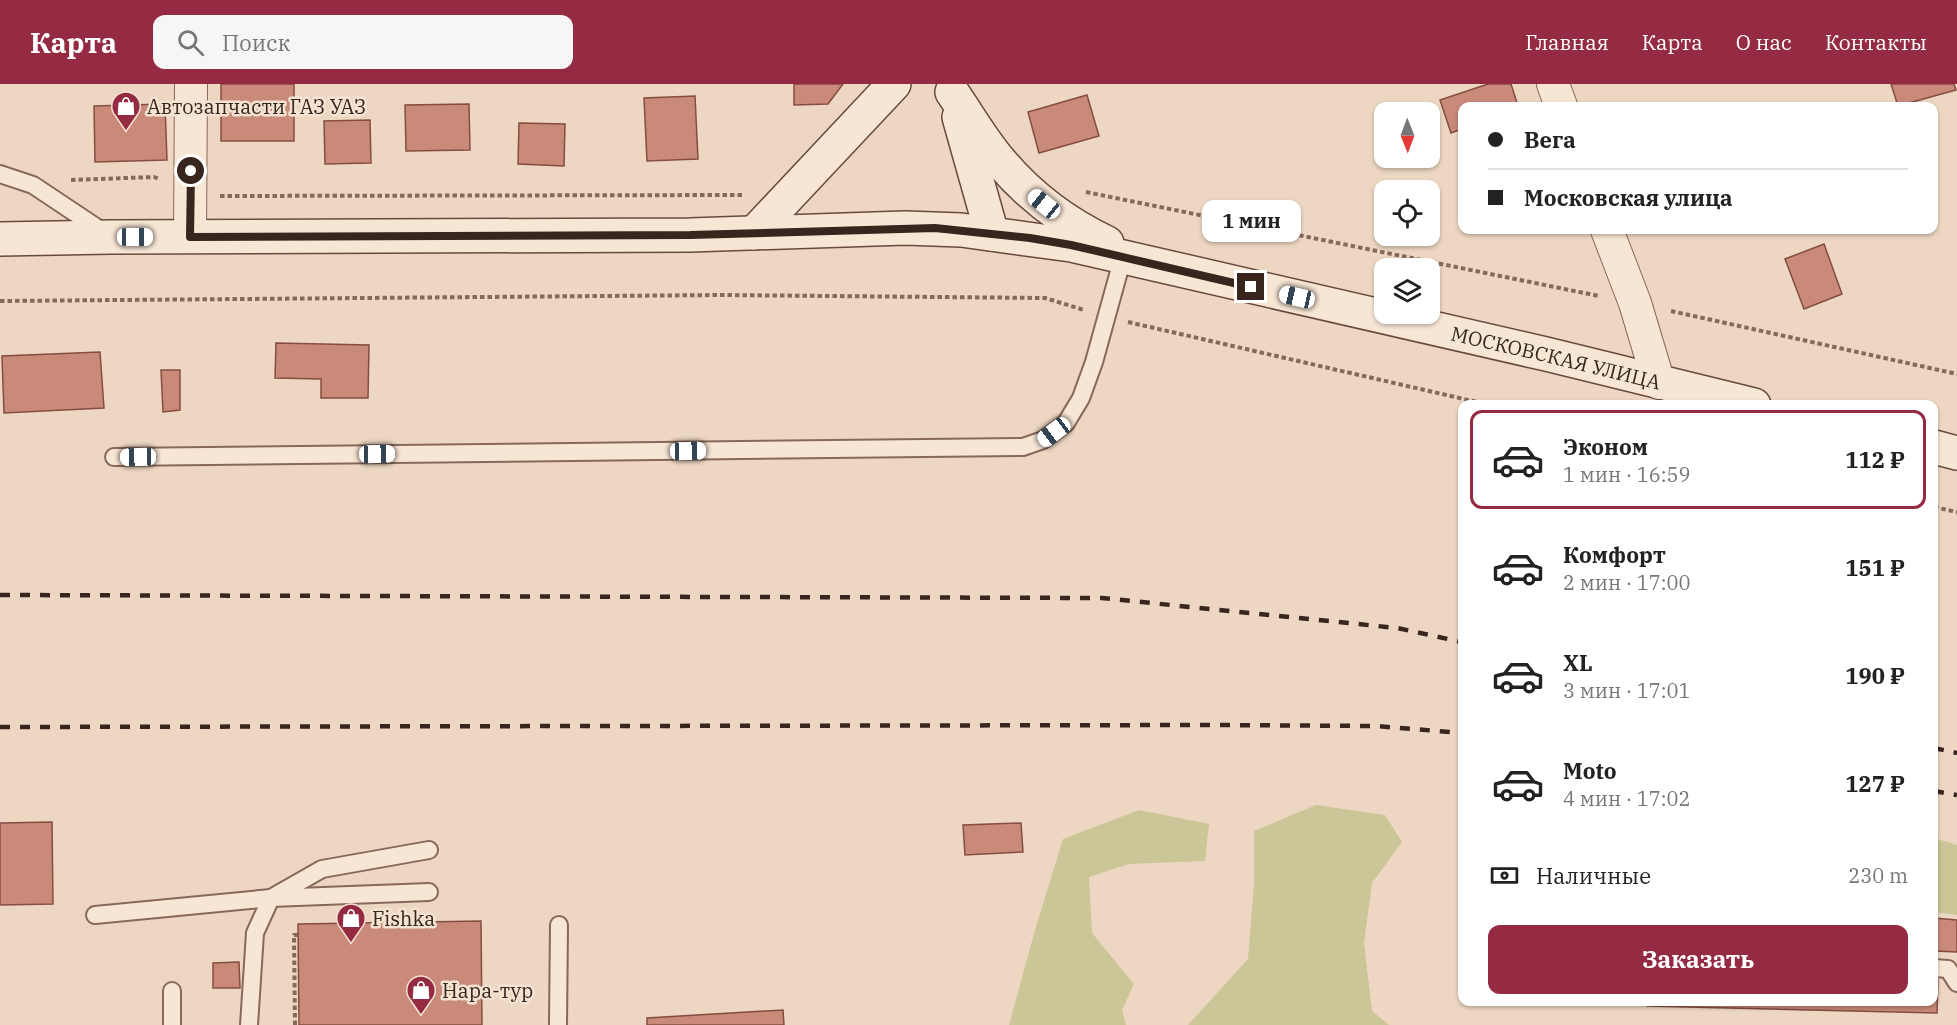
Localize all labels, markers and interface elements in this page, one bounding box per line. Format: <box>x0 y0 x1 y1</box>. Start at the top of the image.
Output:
search box <box>153 15 573 69</box>
text: Карта <box>30 24 117 61</box>
icon: search <box>174 26 207 59</box>
text: Поиск <box>222 28 290 57</box>
text: Главная <box>1525 28 1609 56</box>
text: Карта <box>1642 28 1703 56</box>
text: О нас <box>1736 28 1792 56</box>
text: Контакты <box>1825 28 1927 56</box>
shop icon: Автозапчасти ГАЗ УАЗ <box>110 90 142 132</box>
place label: Автозапчасти ГАЗ УАЗ <box>147 93 366 120</box>
north arrow <box>1374 102 1440 168</box>
map controls <box>1374 102 1440 324</box>
text: Вега <box>1524 125 1576 154</box>
route start <box>177 157 204 184</box>
button: locate <box>1374 180 1440 246</box>
text: Московская улица <box>1524 183 1733 212</box>
car <box>1024 186 1064 222</box>
callout: 1 мин <box>1202 200 1300 242</box>
text: 1 мин <box>1222 207 1281 234</box>
car <box>117 228 153 246</box>
button: layers <box>1374 258 1440 324</box>
route end <box>1237 273 1264 300</box>
car <box>1277 284 1317 310</box>
street label: МОСКОВСКАЯ УЛИЦА <box>1448 319 1664 395</box>
car <box>1034 414 1074 450</box>
text: Эконом <box>1563 432 1648 461</box>
icon: car <box>1491 433 1545 487</box>
car <box>670 442 706 460</box>
car <box>359 445 395 463</box>
text: 112 ₽ <box>1845 445 1905 474</box>
car <box>120 448 156 466</box>
text: 1 мин · 16:59 <box>1563 461 1691 488</box>
text: Комфорт <box>1563 540 1666 569</box>
icon: car <box>1491 541 1545 595</box>
text: 151 ₽ <box>1845 553 1905 582</box>
text: 2 мин · 17:00 <box>1563 569 1691 596</box>
text: XL <box>1563 648 1593 677</box>
icon: car <box>1491 649 1545 703</box>
text: 190 ₽ <box>1845 661 1905 690</box>
text: 3 мин · 17:01 <box>1563 677 1691 704</box>
text: Moto <box>1563 756 1617 785</box>
icon: car <box>1491 757 1545 811</box>
text: 127 ₽ <box>1845 769 1905 798</box>
text: 4 мин · 17:02 <box>1563 785 1691 812</box>
icon: cash <box>1488 859 1521 892</box>
text: Наличные <box>1536 861 1651 890</box>
text: 230 m <box>1848 862 1908 889</box>
shop icon: Fishka <box>335 902 367 944</box>
place label: Fishka <box>372 905 435 932</box>
button: Заказать <box>1488 925 1908 994</box>
shop icon: Нара-тур <box>405 974 437 1016</box>
place label: Нара-тур <box>442 977 533 1004</box>

